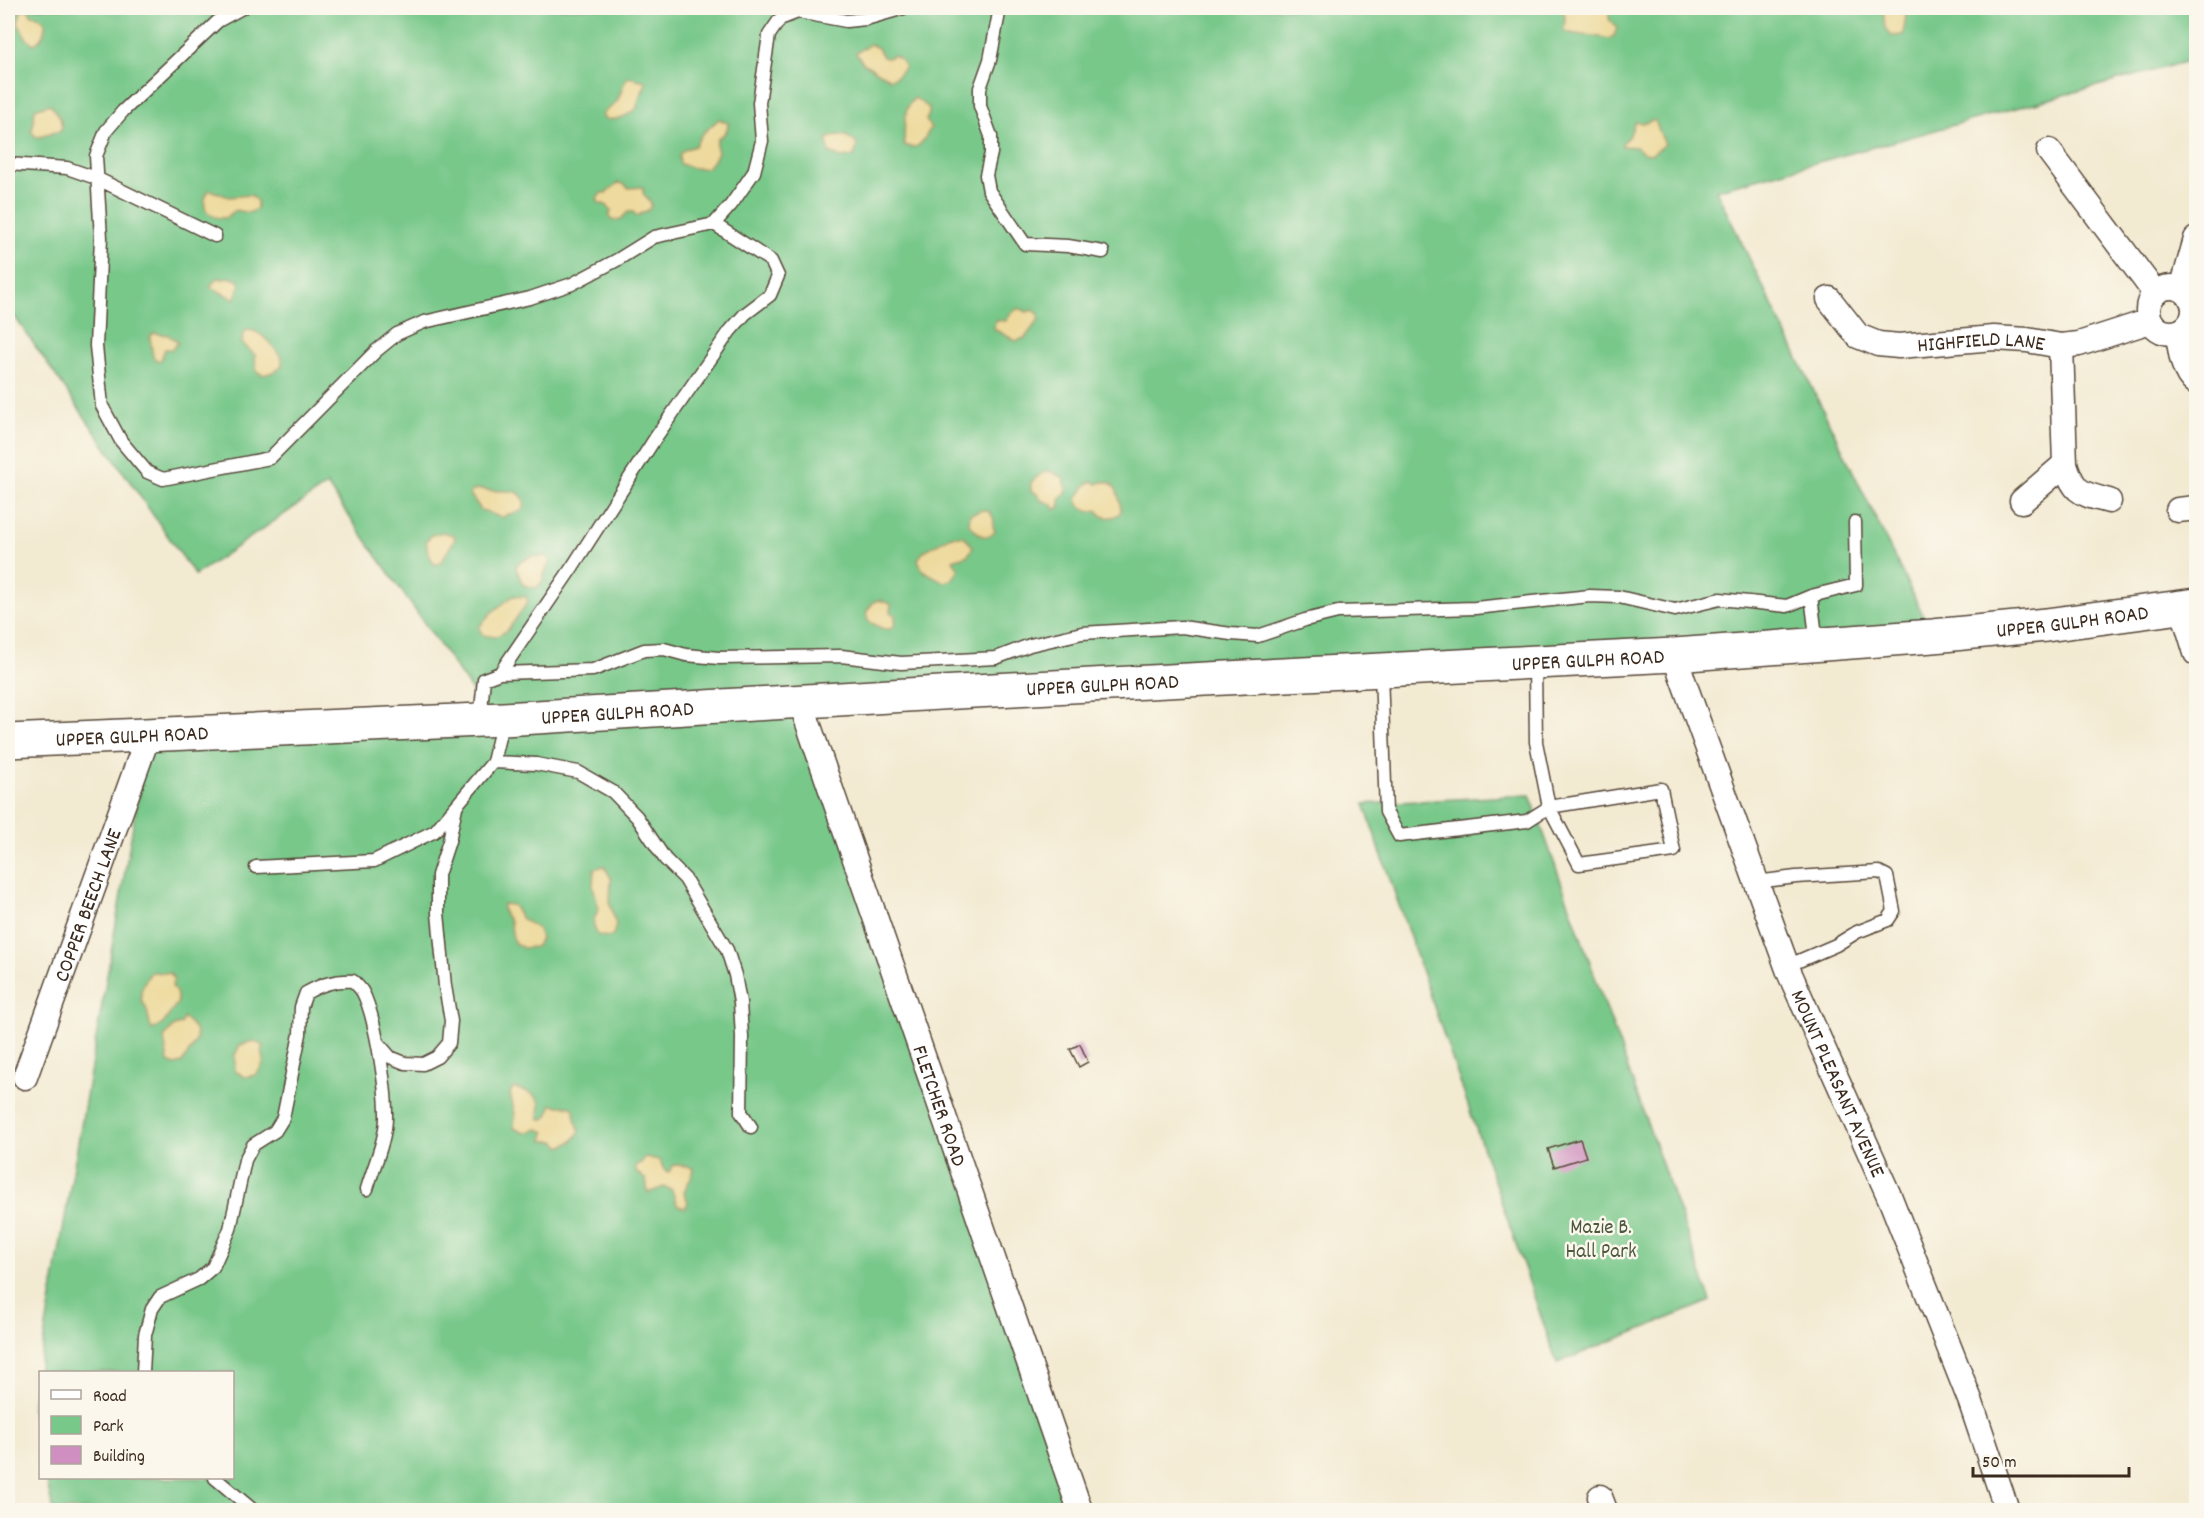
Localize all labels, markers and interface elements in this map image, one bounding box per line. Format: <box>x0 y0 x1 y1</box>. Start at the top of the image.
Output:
street label: HIGHFIELD LANE <box>1916 326 2047 362</box>
street label: UPPER GULPH ROAD <box>1995 599 2151 648</box>
street label: UPPER GULPH ROAD <box>1511 644 1665 681</box>
street label: UPPER GULPH ROAD <box>1026 668 1180 706</box>
street label: UPPER GULPH ROAD <box>540 696 695 735</box>
street label: UPPER GULPH ROAD <box>55 720 209 757</box>
street label: COPPER BEECH LANE <box>48 825 131 987</box>
street label: MOUNT PLEASANT AVENUE <box>1781 986 1891 1183</box>
street label: FLETCHER ROAD <box>903 1042 972 1171</box>
park label: Mazie B. Hall Park <box>1565 1214 1637 1268</box>
legend <box>39 1371 234 1479</box>
text: Road <box>93 1385 127 1410</box>
text: Park <box>93 1415 124 1440</box>
scale bar <box>1973 1440 2129 1478</box>
text: Building <box>93 1445 145 1470</box>
text: 50 m <box>1982 1451 2017 1476</box>

